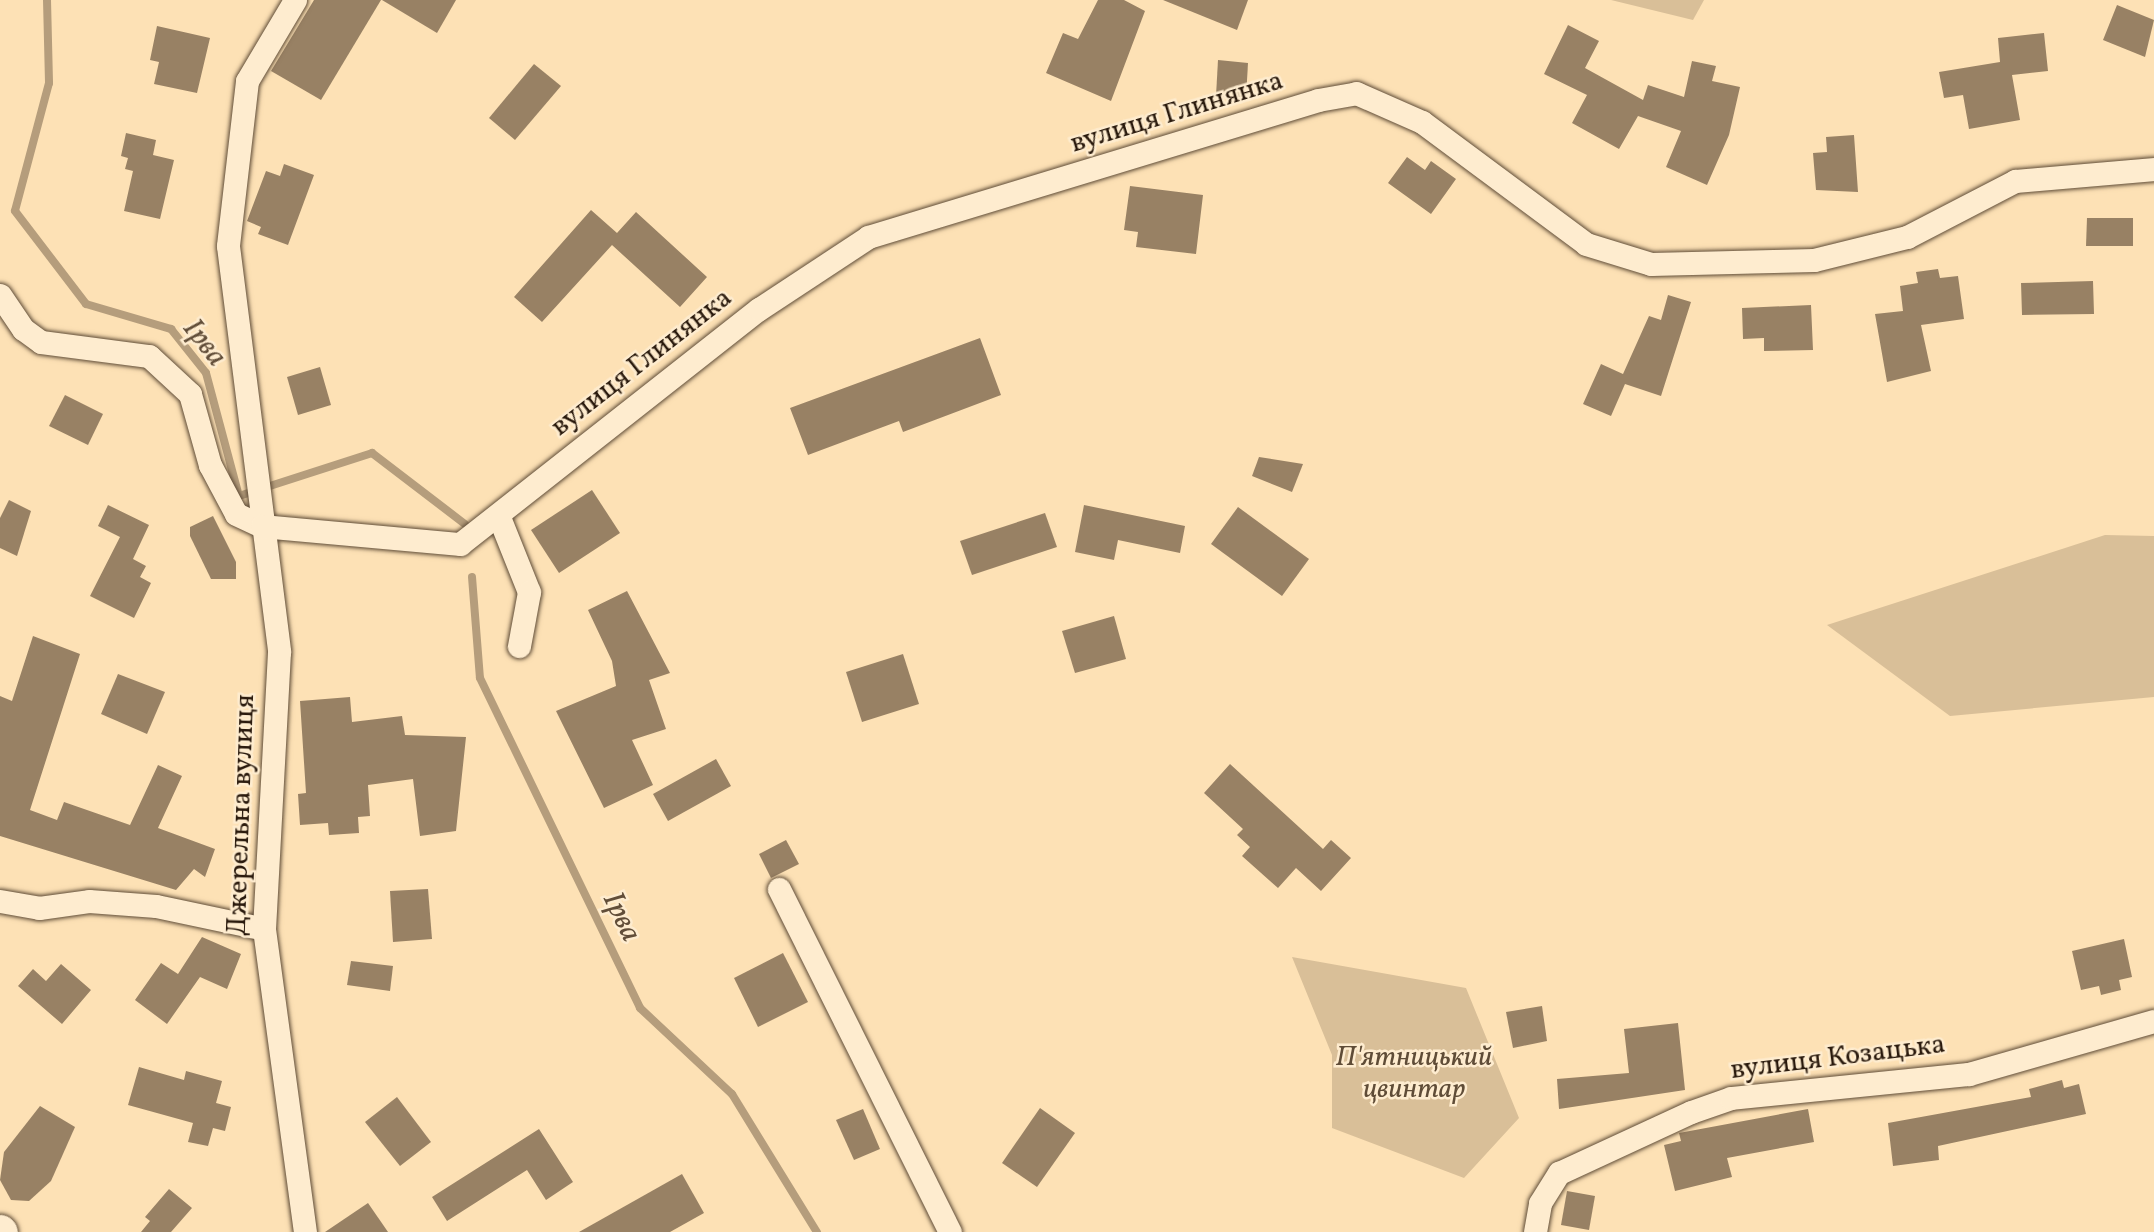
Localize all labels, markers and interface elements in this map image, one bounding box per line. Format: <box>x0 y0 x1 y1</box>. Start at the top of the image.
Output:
street label: вулиця Глинянка <box>1067 65 1287 161</box>
street label: вулиця Глинянка <box>545 282 739 444</box>
water label: Ірва <box>174 312 234 374</box>
street label: Джерельна вулиця <box>221 694 263 936</box>
water label: Ірва <box>594 886 648 948</box>
street label: вулиця Козацька <box>1729 1028 1947 1088</box>
park label: П'ятницький цвинтар <box>1336 1041 1492 1107</box>

